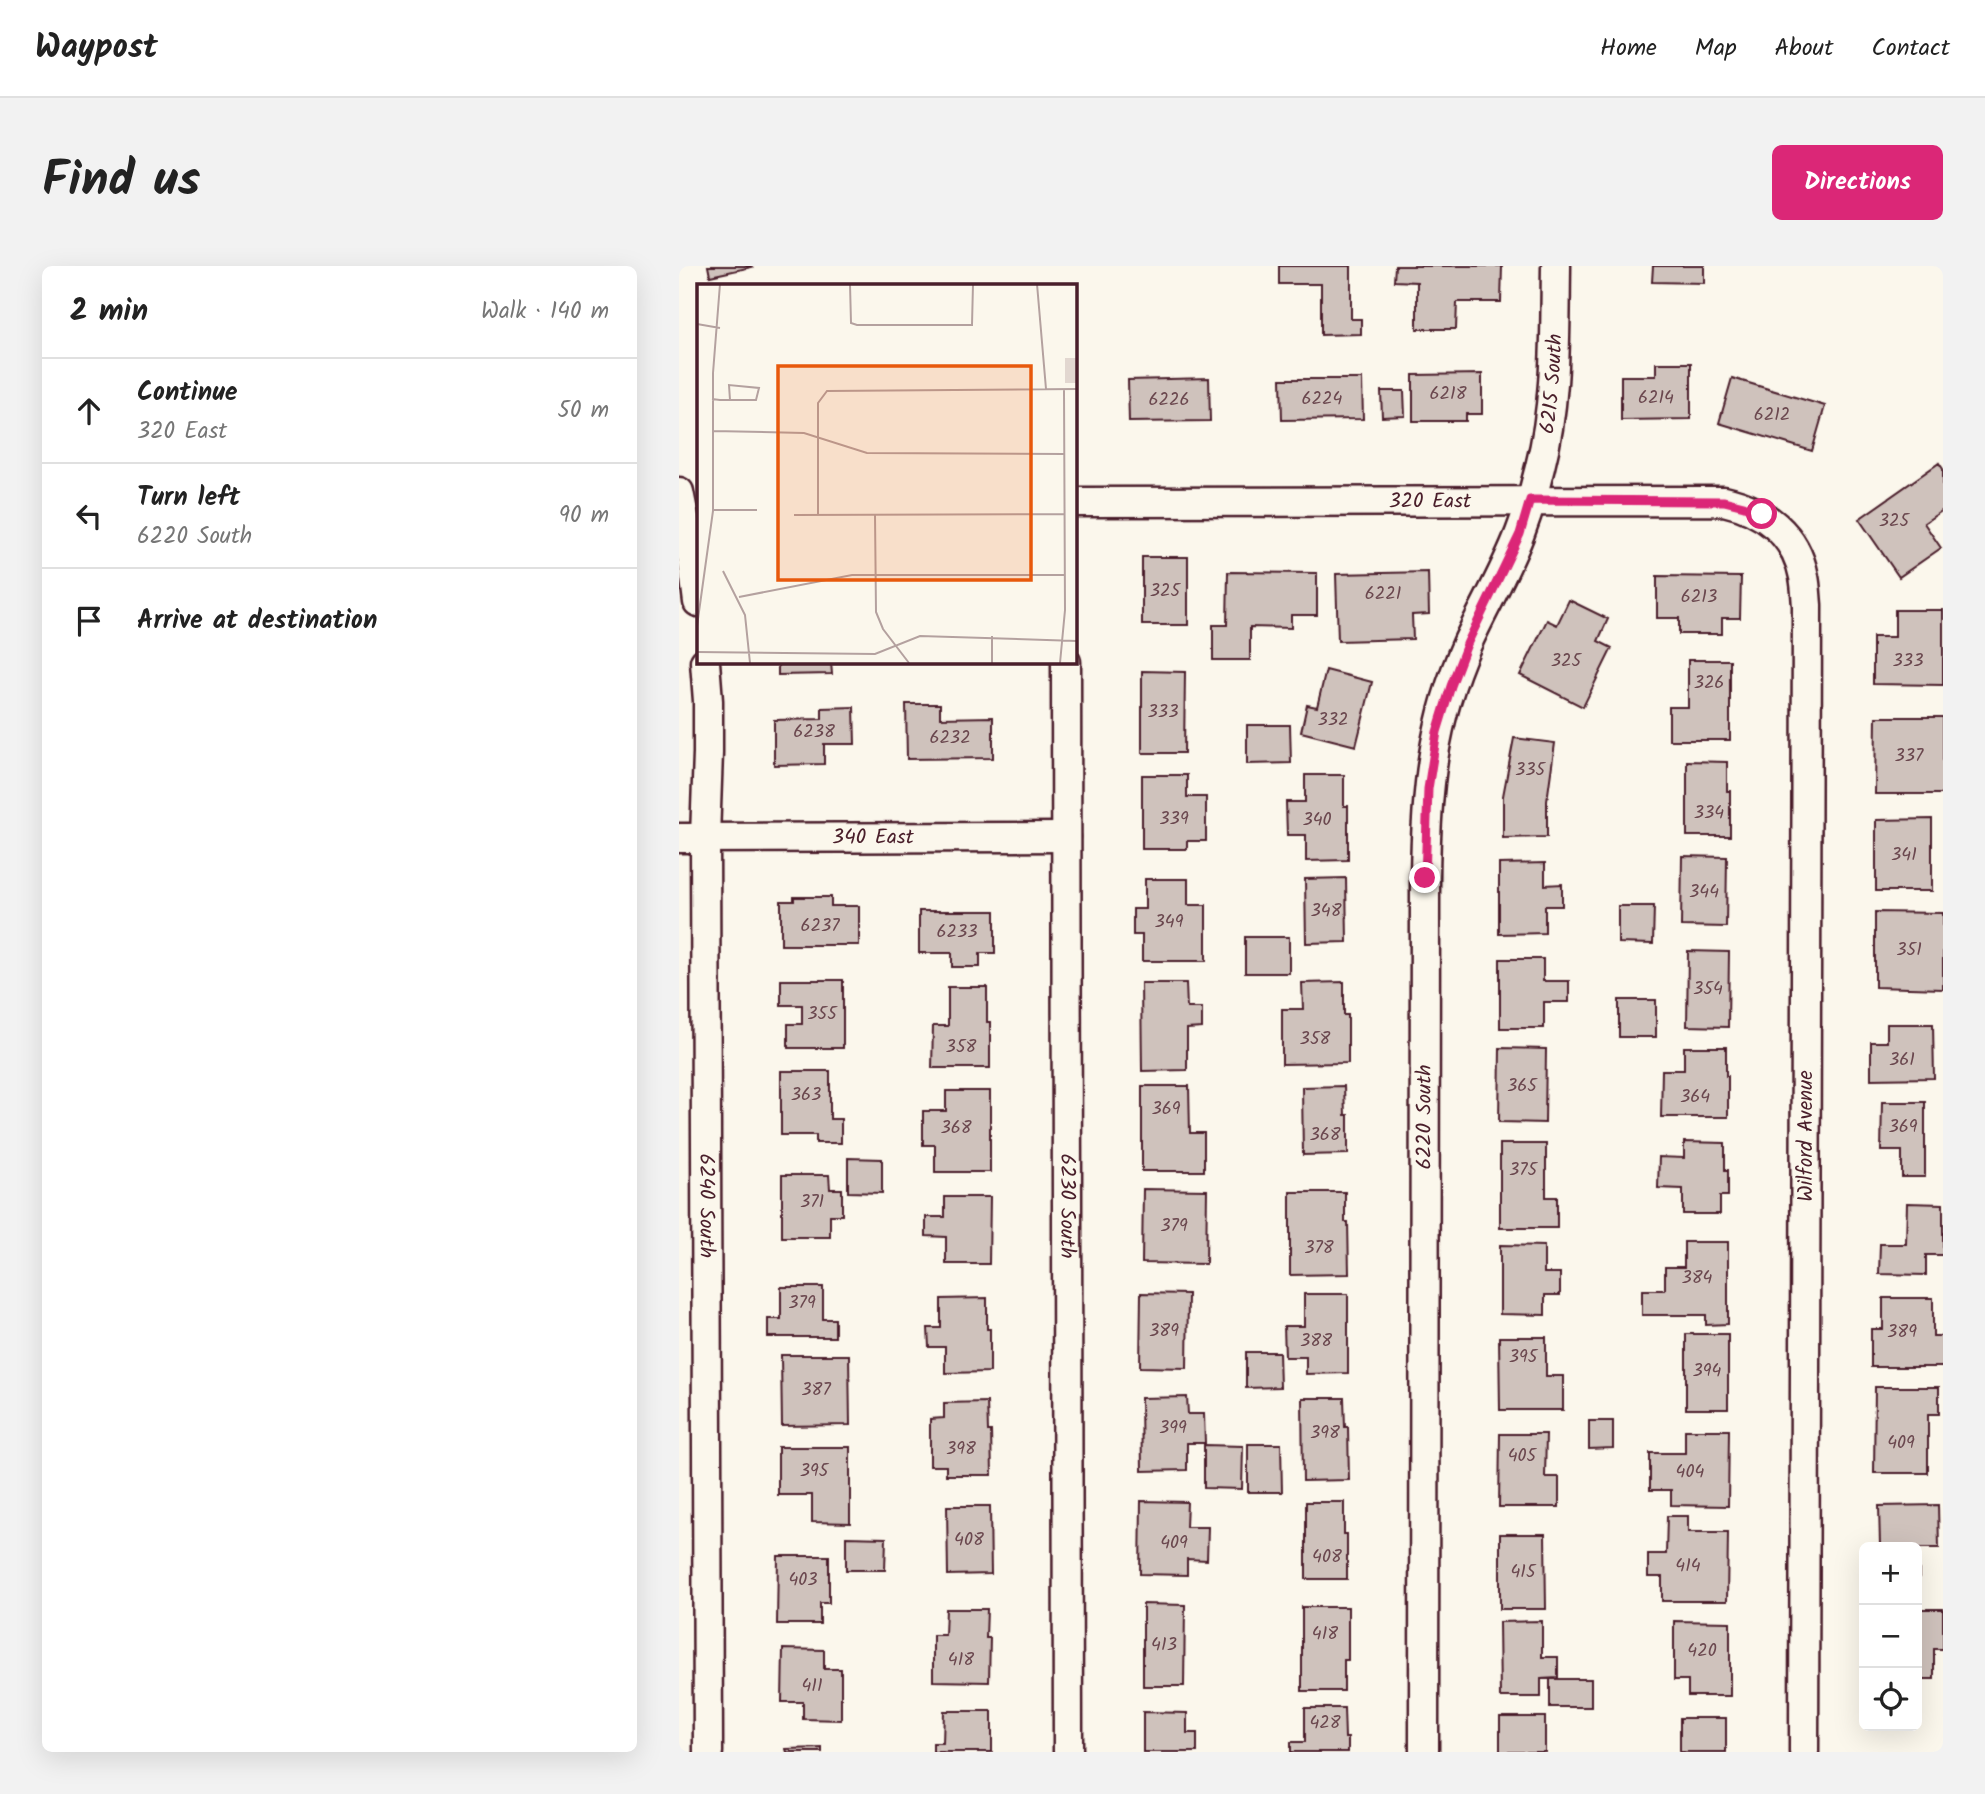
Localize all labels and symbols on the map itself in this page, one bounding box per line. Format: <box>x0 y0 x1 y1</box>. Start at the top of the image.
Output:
inset map <box>697 284 1076 663</box>
street label: 6215 South <box>1531 333 1572 436</box>
house number: 6218 <box>1430 380 1467 409</box>
house number: 6214 <box>1638 384 1674 413</box>
house number: 6224 <box>1302 385 1343 414</box>
house number: 6226 <box>1149 386 1189 415</box>
house number: 6212 <box>1754 401 1790 430</box>
street label: 320 East <box>1389 485 1472 518</box>
route start <box>1746 498 1777 529</box>
house number: 325 <box>1879 507 1911 536</box>
house number: 325 <box>1150 577 1182 606</box>
house number: 6221 <box>1365 580 1401 609</box>
house number: 6213 <box>1681 583 1717 612</box>
house number: 325 <box>1551 647 1583 676</box>
house number: 333 <box>1893 647 1923 676</box>
house number: 326 <box>1694 669 1724 698</box>
house number: 333 <box>1148 698 1178 727</box>
house number: 332 <box>1317 706 1349 735</box>
house number: 6238 <box>793 718 835 747</box>
house number: 6232 <box>929 724 971 753</box>
house number: 337 <box>1895 742 1924 771</box>
house number: 335 <box>1515 756 1546 785</box>
house number: 334 <box>1694 799 1724 828</box>
house number: 339 <box>1159 805 1189 834</box>
house number: 340 <box>1302 806 1332 835</box>
street label: 340 East <box>832 821 915 854</box>
house number: 341 <box>1891 841 1917 870</box>
route end <box>1409 862 1440 893</box>
house number: 344 <box>1689 878 1719 907</box>
house number: 348 <box>1310 897 1342 926</box>
house number: 349 <box>1155 908 1184 937</box>
house number: 6237 <box>800 912 840 941</box>
house number: 6233 <box>936 918 978 947</box>
house number: 351 <box>1896 936 1922 965</box>
house number: 354 <box>1693 975 1723 1004</box>
house number: 355 <box>807 1000 838 1029</box>
house number: 358 <box>1300 1025 1331 1054</box>
house number: 358 <box>946 1033 977 1062</box>
house number: 361 <box>1889 1046 1915 1075</box>
street label: 6220 South <box>1408 1064 1441 1170</box>
street label: Wilford Avenue <box>1790 1070 1823 1202</box>
house number: 365 <box>1507 1072 1538 1101</box>
house number: 363 <box>791 1081 821 1110</box>
house number: 364 <box>1680 1083 1710 1112</box>
house number: 369 <box>1151 1095 1181 1124</box>
house number: 369 <box>1888 1113 1918 1142</box>
house number: 368 <box>940 1114 972 1143</box>
house number: 368 <box>1309 1121 1341 1150</box>
street label: 6240 South <box>690 1153 723 1258</box>
street label: 6230 South <box>1050 1153 1084 1259</box>
house number: 375 <box>1509 1156 1538 1185</box>
house number: 371 <box>800 1188 824 1217</box>
house number: 379 <box>1160 1212 1188 1241</box>
house number: 378 <box>1304 1234 1334 1263</box>
house number: 384 <box>1681 1264 1713 1293</box>
house number: 379 <box>788 1289 816 1318</box>
house number: 389 <box>1149 1317 1179 1346</box>
house number: 389 <box>1887 1318 1917 1347</box>
house number: 388 <box>1300 1327 1332 1356</box>
house number: 395 <box>1509 1343 1539 1372</box>
house number: 394 <box>1693 1357 1722 1386</box>
house number: 387 <box>801 1376 831 1405</box>
house number: 399 <box>1159 1414 1187 1443</box>
house number: 398 <box>1310 1419 1340 1448</box>
house number: 409 <box>1887 1429 1915 1458</box>
house number: 398 <box>946 1435 976 1464</box>
house number: 405 <box>1508 1442 1538 1471</box>
house number: 395 <box>800 1457 830 1486</box>
house number: 404 <box>1676 1458 1704 1487</box>
house number: 408 <box>954 1526 984 1555</box>
house number: 409 <box>1160 1529 1188 1558</box>
house number: 408 <box>1312 1543 1342 1572</box>
house number: 414 <box>1675 1552 1701 1581</box>
house number: 415 <box>1510 1558 1537 1587</box>
house number: 403 <box>788 1566 818 1595</box>
house number: 418 <box>1312 1620 1338 1649</box>
house number: 413 <box>1151 1631 1177 1660</box>
house number: 420 <box>1687 1637 1717 1666</box>
house number: 418 <box>948 1646 974 1675</box>
house number: 411 <box>801 1672 823 1701</box>
house number: 428 <box>1309 1709 1341 1738</box>

